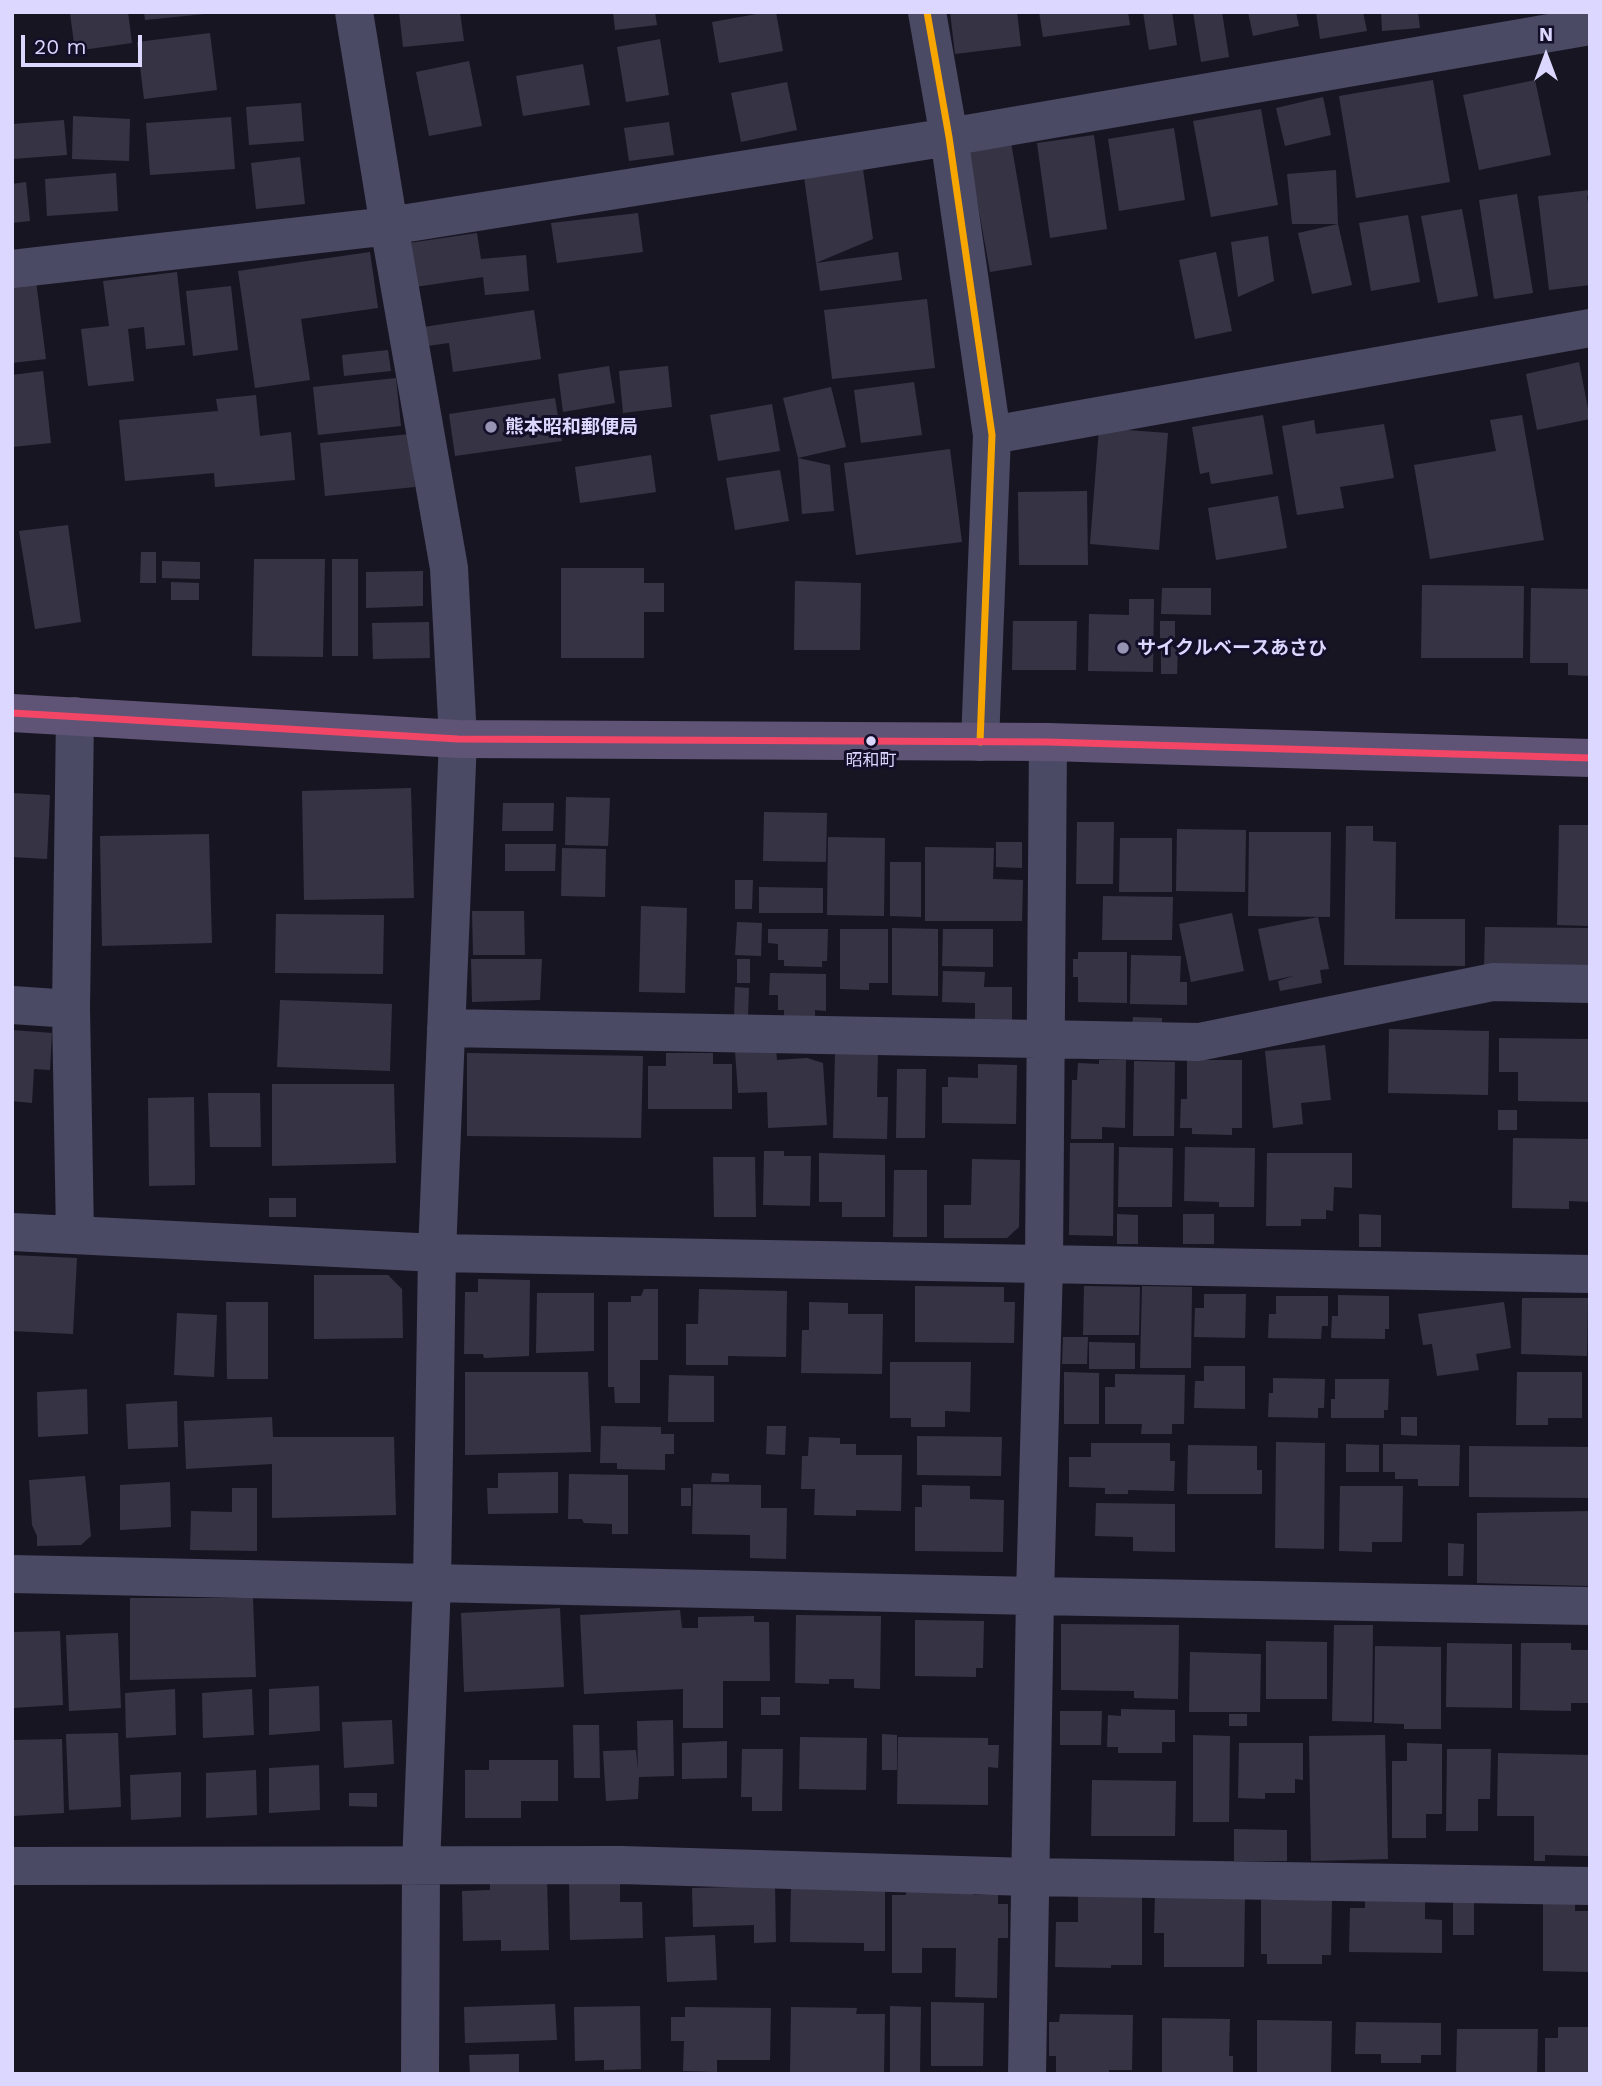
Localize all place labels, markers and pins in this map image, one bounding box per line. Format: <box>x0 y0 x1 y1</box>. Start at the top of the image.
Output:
place label: 熊本昭和郵便局 <box>505 416 638 438</box>
marker: 熊本昭和郵便局 <box>483 419 499 435</box>
place label: サイクルベースあさひ <box>1137 637 1327 659</box>
marker: サイクルベースあさひ <box>1115 640 1131 656</box>
marker: 昭和町 <box>864 734 878 748</box>
place label: 昭和町 <box>846 751 896 771</box>

